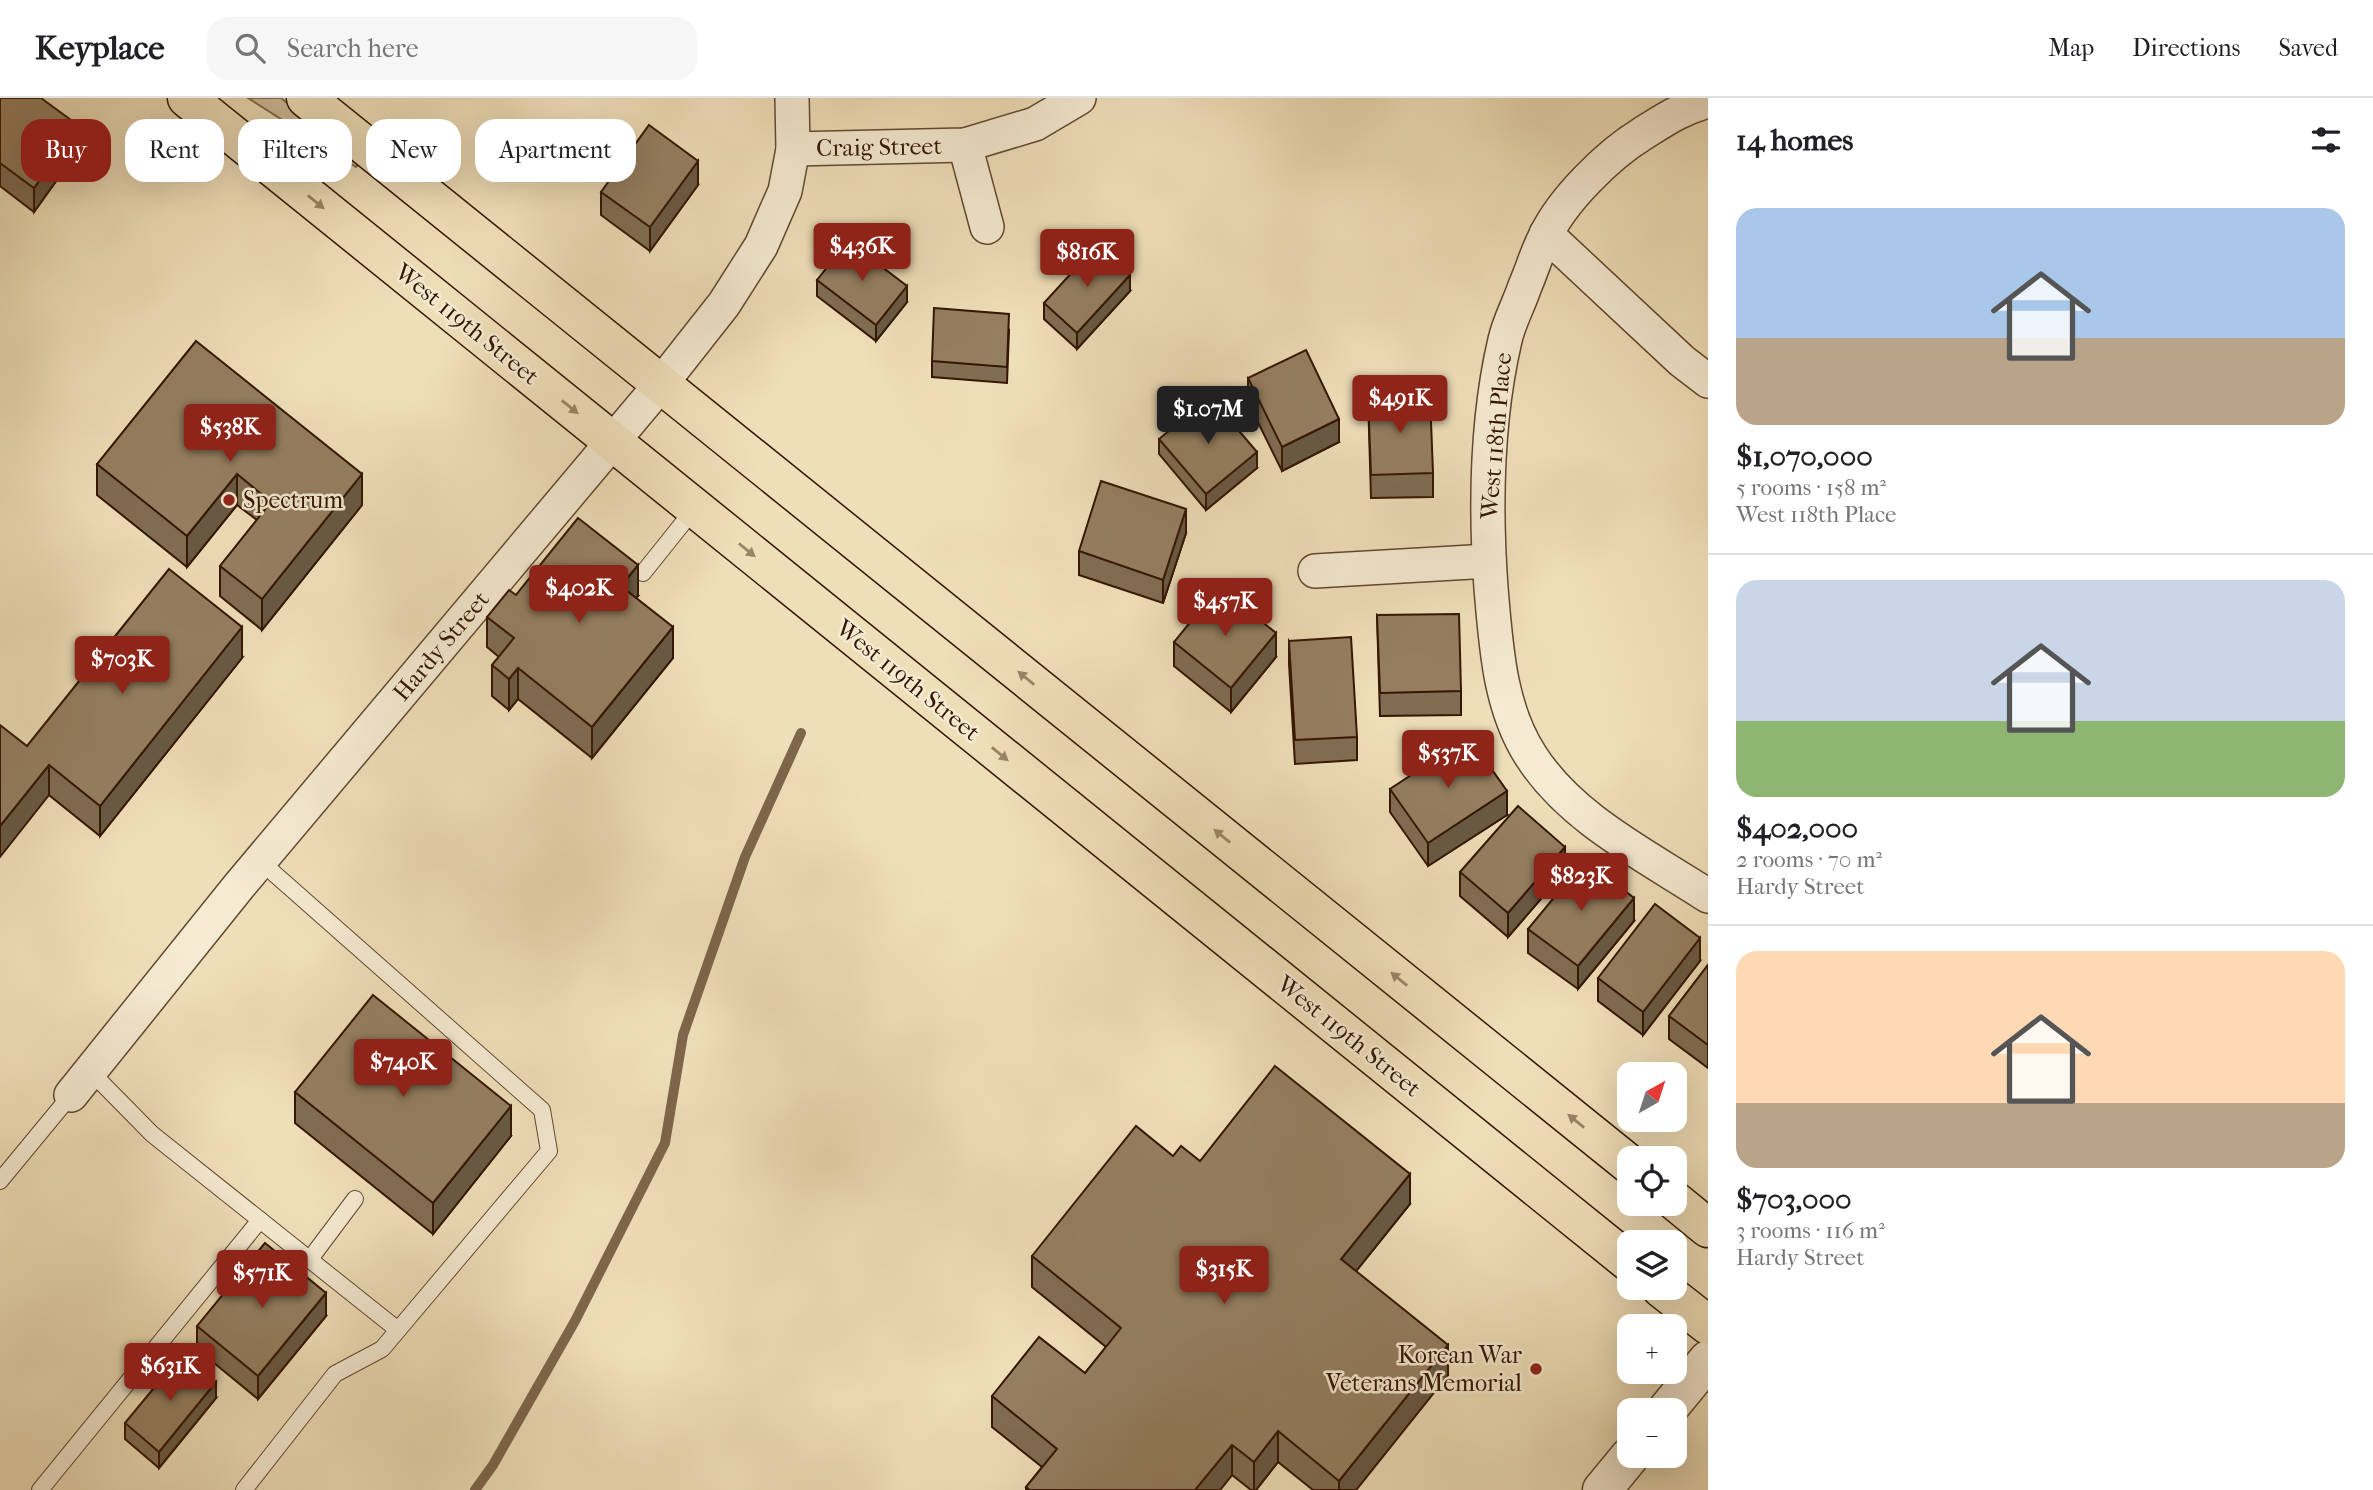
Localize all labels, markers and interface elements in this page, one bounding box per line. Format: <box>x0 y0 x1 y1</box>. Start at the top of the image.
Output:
search box <box>207 17 697 80</box>
text: Keyplace <box>35 29 165 68</box>
icon: search <box>231 29 269 67</box>
text: Search here <box>287 33 419 64</box>
text: Map <box>2048 34 2094 62</box>
text: Directions <box>2132 34 2240 62</box>
text: Saved <box>2278 34 2338 62</box>
chip: Buy <box>21 119 111 182</box>
chip: Rent <box>125 119 224 182</box>
chip: Filters <box>238 119 352 182</box>
chip: New <box>366 119 461 182</box>
chip: Apartment <box>475 119 636 182</box>
icon: filters <box>2307 121 2345 159</box>
text: 14 homes <box>1736 123 1853 158</box>
street label: Craig Street <box>816 132 943 162</box>
one-way arrow <box>307 195 325 210</box>
pin: $436K <box>813 223 911 283</box>
pin: $816K <box>1038 230 1136 289</box>
text: $436K <box>830 232 894 259</box>
text: $816K <box>1056 238 1118 265</box>
icon: home <box>1978 253 2104 379</box>
street label: West 119th Street <box>389 257 545 391</box>
street label: West 118th Place <box>1475 351 1517 522</box>
pin: $491K <box>1351 376 1449 435</box>
text: $491K <box>1368 384 1432 411</box>
pin: $1.07M <box>1151 386 1265 446</box>
text: $1.07M <box>1173 395 1243 422</box>
one-way arrow <box>560 399 578 414</box>
pin: $538K <box>181 404 279 464</box>
text: $538K <box>200 413 260 440</box>
text: $1,070,000 <box>1736 439 1873 474</box>
text: 5 rooms · 158 m² <box>1736 474 1886 501</box>
place label: Spectrum <box>243 486 343 514</box>
marker: Spectrum <box>221 492 237 508</box>
text: West 118th Place <box>1736 501 1896 528</box>
one-way arrow <box>737 542 755 557</box>
pin: $402K <box>530 566 628 625</box>
text: $402K <box>545 574 613 601</box>
pin: $457K <box>1176 578 1274 638</box>
street label: Hardy Street <box>387 585 495 706</box>
text: $457K <box>1193 587 1257 614</box>
street label: West 119th Street <box>830 613 986 747</box>
icon: home <box>1978 625 2104 751</box>
pin: $703K <box>73 636 171 696</box>
text: $703K <box>91 645 153 672</box>
one-way arrow <box>1017 670 1035 685</box>
pin: $537K <box>1399 730 1497 790</box>
text: $537K <box>1418 739 1478 766</box>
one-way arrow <box>992 746 1009 761</box>
text: $402,000 <box>1736 811 1858 846</box>
one-way arrow <box>1213 828 1231 843</box>
text: 2 rooms · 70 m² <box>1736 846 1882 873</box>
pin: $823K <box>1532 854 1630 913</box>
text: $823K <box>1550 862 1612 889</box>
text: Hardy Street <box>1736 873 1864 900</box>
street label: West 119th Street <box>1271 969 1427 1103</box>
one-way arrow <box>1391 971 1409 986</box>
icon: home <box>1978 996 2104 1122</box>
pin: $740K <box>354 1040 452 1099</box>
text: $740K <box>370 1048 436 1075</box>
north arrow <box>1617 1062 1687 1132</box>
map controls <box>1617 1062 1687 1468</box>
one-way arrow <box>1568 1114 1586 1129</box>
button: locate <box>1617 1146 1687 1216</box>
text: $703,000 <box>1736 1182 1852 1217</box>
text: 3 rooms · 116 m² <box>1736 1217 1885 1244</box>
button: layers <box>1617 1230 1687 1300</box>
text: Hardy Street <box>1736 1244 1864 1271</box>
pin: $315K <box>1175 1246 1273 1306</box>
pin: $571K <box>213 1250 311 1310</box>
text: $315K <box>1196 1255 1252 1282</box>
text: $571K <box>233 1259 291 1286</box>
button: + <box>1617 1314 1687 1384</box>
place label: Korean War Veterans Memorial <box>1325 1341 1523 1397</box>
pin: $631K <box>121 1344 219 1403</box>
text: $631K <box>140 1352 200 1379</box>
marker: Korean War Veterans Memorial <box>1528 1361 1544 1377</box>
button: − <box>1617 1398 1687 1468</box>

